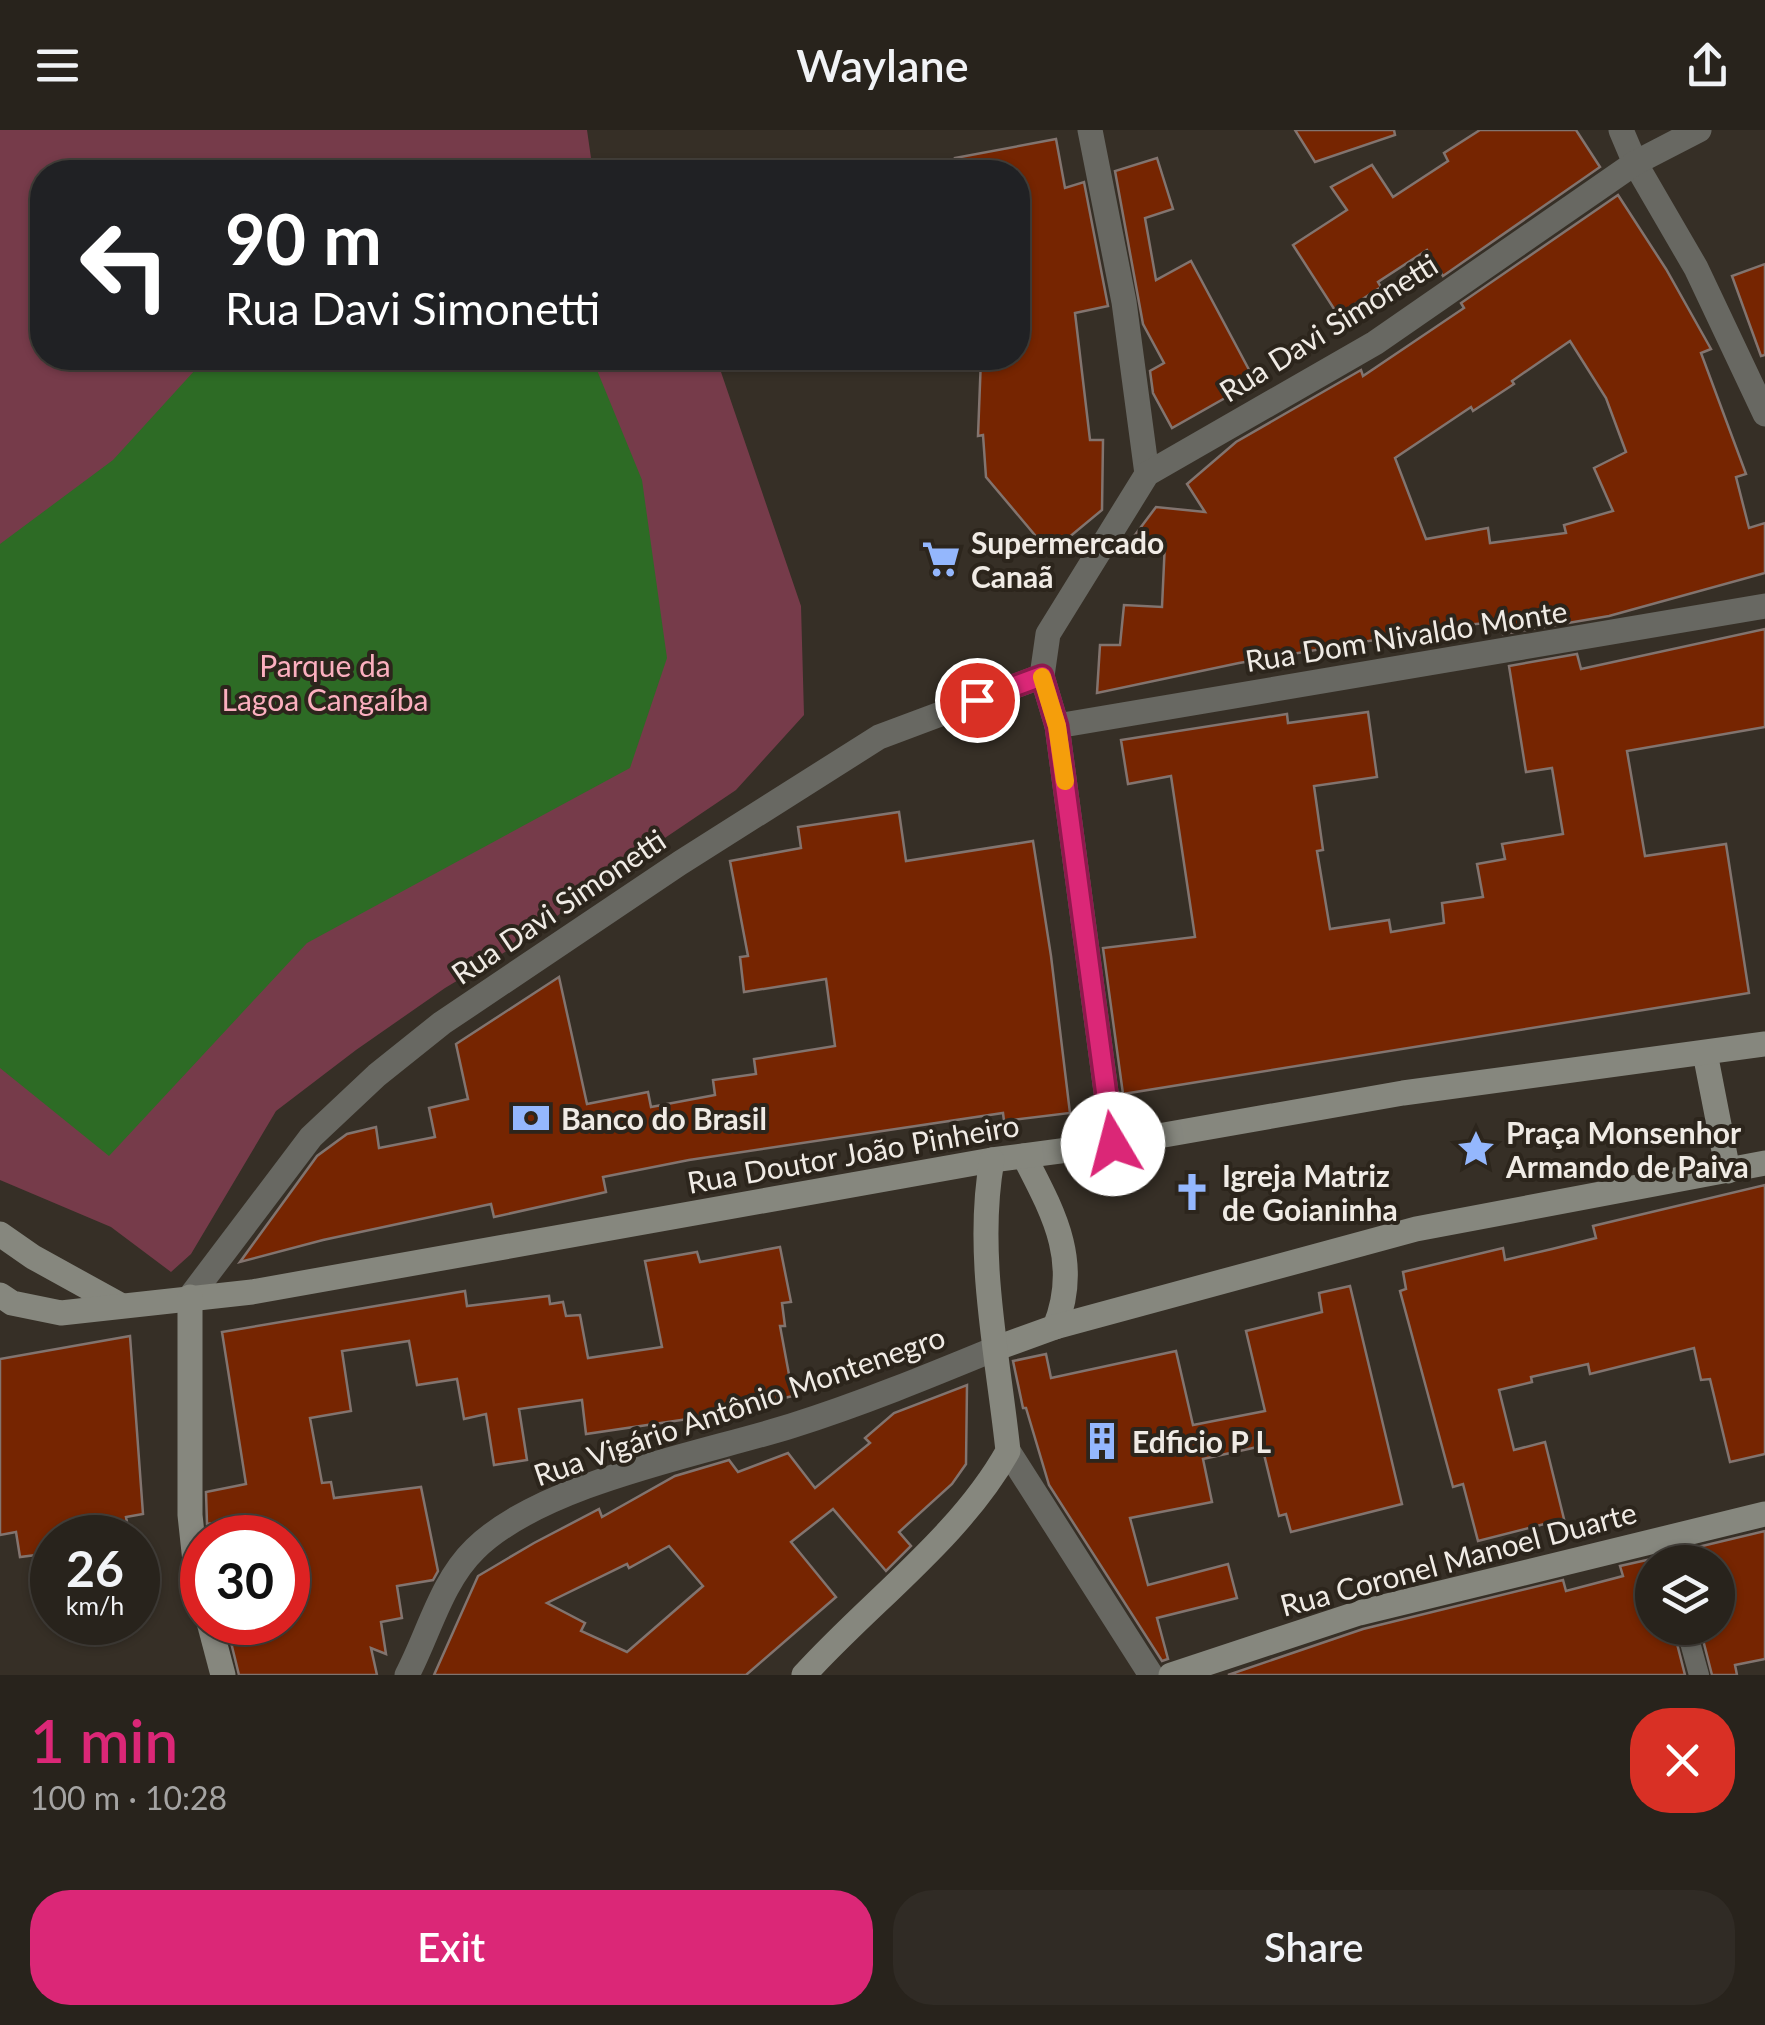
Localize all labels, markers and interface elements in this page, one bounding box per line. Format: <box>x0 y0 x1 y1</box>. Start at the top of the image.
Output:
icon: menu <box>30 38 85 93</box>
text: Waylane <box>796 38 969 92</box>
icon: share <box>1680 38 1735 93</box>
text: 90 m <box>225 196 382 280</box>
icon: left <box>60 200 190 330</box>
street label: Rua Davi Simonetti <box>1212 245 1444 409</box>
text: Rua Davi Simonetti <box>225 281 600 335</box>
place label: Supermercado Canaã <box>971 524 1164 594</box>
supermarket icon: Supermercado Canaã <box>920 538 962 580</box>
street label: Rua Dom Nivaldo Monte <box>1242 592 1570 678</box>
park label: Parque da Lagoa Cangaíba <box>222 647 428 717</box>
pin <box>935 658 1020 743</box>
icon: arrive <box>950 673 1005 728</box>
street label: Rua Davi Simonetti <box>444 821 672 991</box>
position arrow <box>1061 1092 1165 1196</box>
bank icon: Banco do Brasil <box>510 1097 552 1139</box>
place label: Banco do Brasil <box>561 1100 767 1136</box>
street label: Rua Doutor João Pinheiro <box>684 1106 1022 1200</box>
place label: Praça Monsenhor Armando de Paiva <box>1505 1114 1749 1184</box>
place icon: Praça Monsenhor Armando de Paiva <box>1455 1128 1497 1170</box>
place label: Igreja Matriz de Goianinha <box>1222 1157 1398 1227</box>
church icon: Igreja Matriz de Goianinha <box>1171 1171 1213 1213</box>
street label: Rua Vigário Antônio Montenegro <box>529 1318 949 1492</box>
building icon: Edficio P L <box>1081 1420 1123 1462</box>
place label: Edficio P L <box>1132 1423 1271 1459</box>
street label: Rua Coronel Manoel Duarte <box>1276 1493 1640 1623</box>
speed limit sign: 30 <box>180 1515 310 1645</box>
text: 26 <box>66 1538 124 1598</box>
map controls <box>1635 1545 1735 1645</box>
button: layers <box>1635 1545 1735 1645</box>
text: km/h <box>66 1590 124 1620</box>
text: 1 min <box>30 1704 178 1776</box>
button: close <box>1630 1708 1735 1813</box>
text: 100 m · 10:28 <box>30 1778 227 1817</box>
button: Exit <box>30 1890 873 2005</box>
button: Share <box>893 1890 1735 2005</box>

